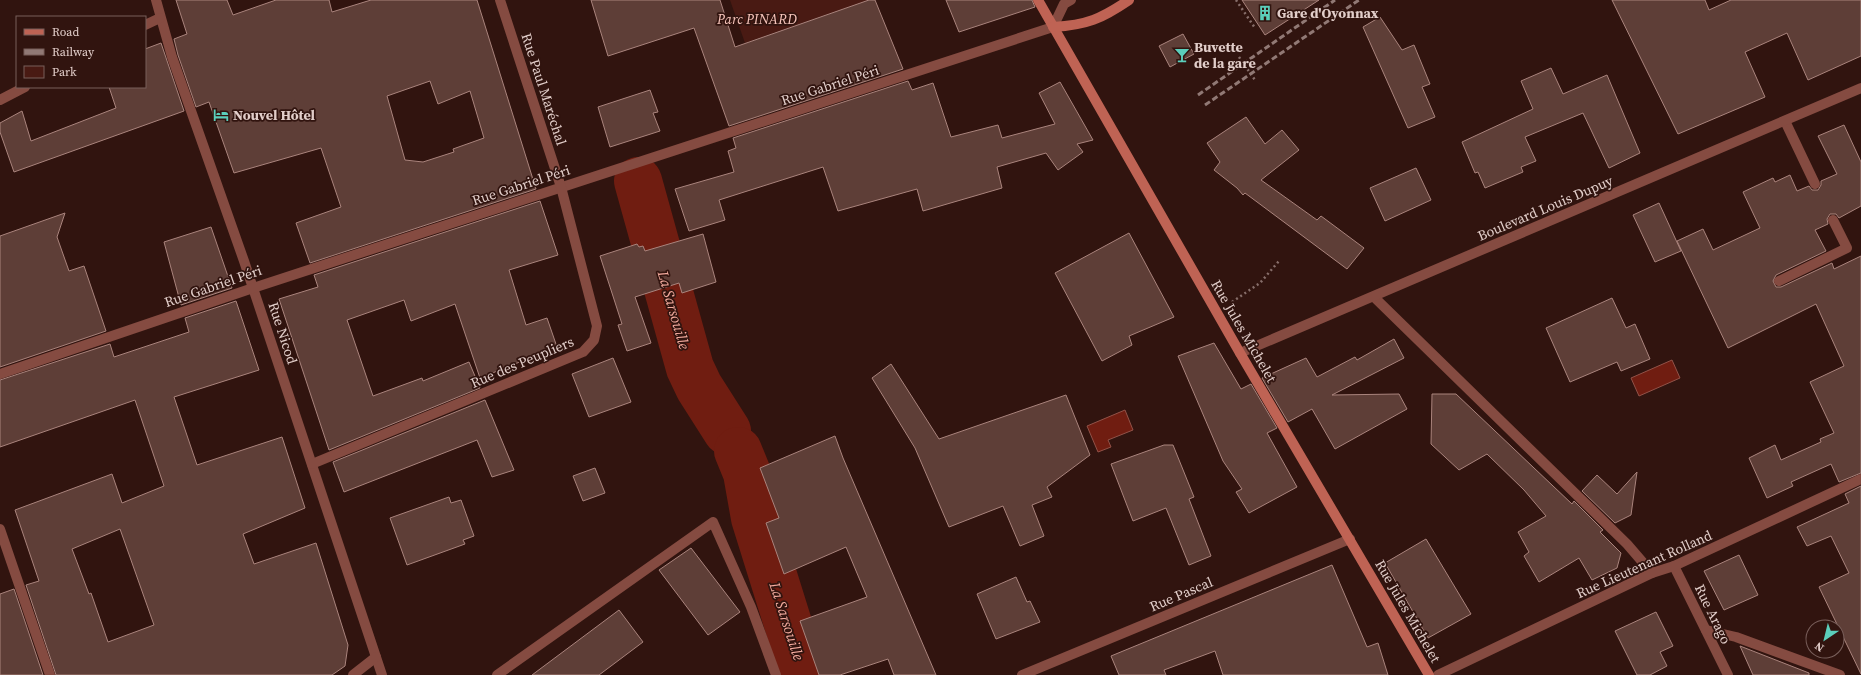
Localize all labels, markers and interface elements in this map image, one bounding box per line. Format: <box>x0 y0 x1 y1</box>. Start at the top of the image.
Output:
place label: Gare d'Oyonnax <box>1277 3 1379 23</box>
building icon: Gare d'Oyonnax <box>1256 4 1274 22</box>
park label: Parc PINARD <box>716 9 797 29</box>
legend <box>16 16 146 88</box>
text: Road <box>52 24 79 40</box>
street label: Rue Paul Maréchal <box>516 30 572 148</box>
place label: Buvette de la gare <box>1194 37 1256 73</box>
text: Railway <box>52 44 95 60</box>
bar icon: Buvette de la gare <box>1173 46 1191 64</box>
street label: Rue Gabriel Péri <box>778 60 882 110</box>
text: Park <box>52 64 77 80</box>
place label: Nouvel Hôtel <box>233 105 316 125</box>
hotel icon: Nouvel Hôtel <box>212 106 230 124</box>
street label: Rue Gabriel Péri <box>469 160 573 210</box>
street label: Boulevard Louis Dupuy <box>1474 170 1616 246</box>
street label: Rue Gabriel Péri <box>162 260 264 312</box>
water label: La Sarsouille <box>652 267 695 352</box>
street label: Rue Jules Michelet <box>1206 276 1282 387</box>
street label: Rue Nicod <box>264 299 302 367</box>
street label: Rue des Peupliers <box>467 331 577 393</box>
street label: Rue Lieutenant Rolland <box>1573 525 1715 603</box>
street label: Rue Jules Michelet <box>1370 556 1446 667</box>
street label: Rue Pascal <box>1146 572 1216 616</box>
water label: La Sarsouille <box>764 578 810 663</box>
street label: Rue Arago <box>1690 581 1736 648</box>
north arrow <box>1805 619 1845 659</box>
text: N <box>1812 638 1827 655</box>

